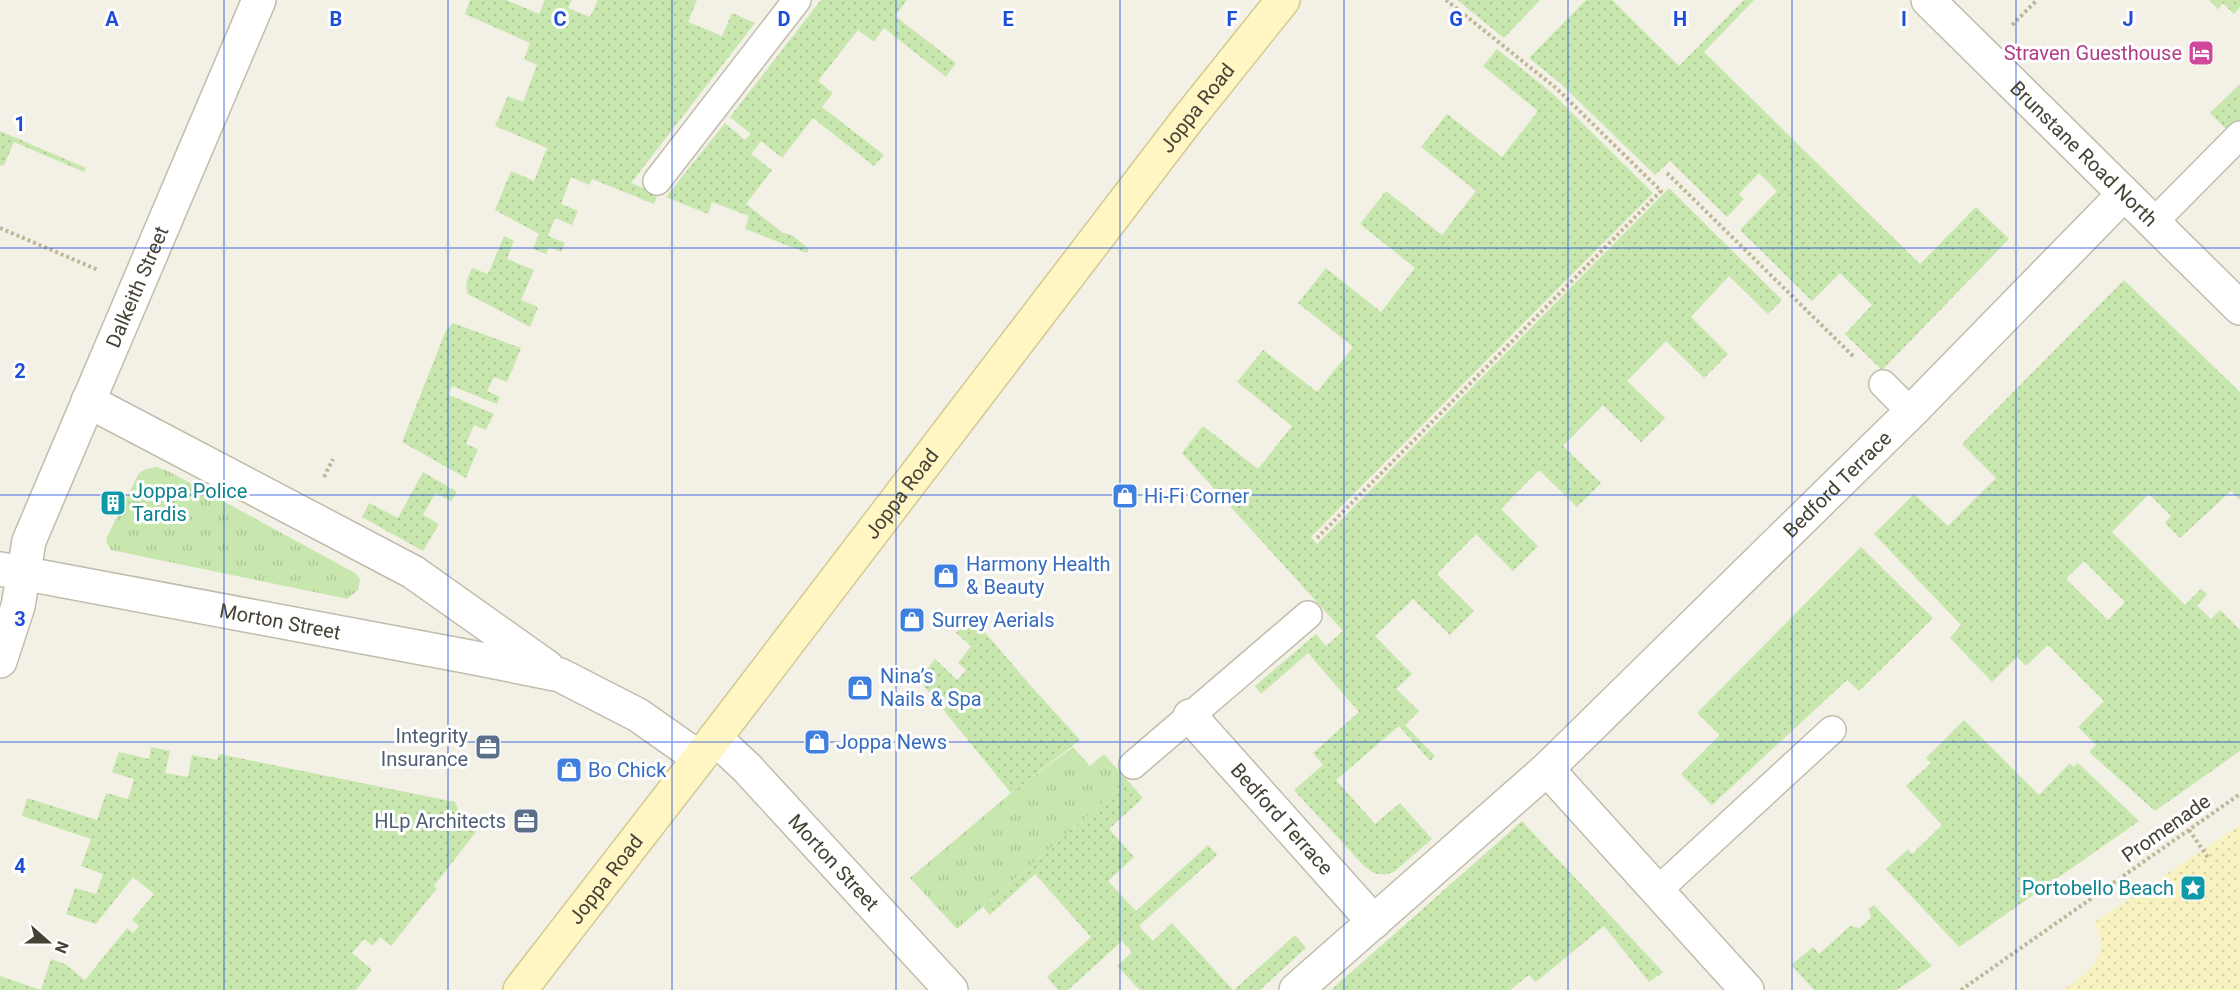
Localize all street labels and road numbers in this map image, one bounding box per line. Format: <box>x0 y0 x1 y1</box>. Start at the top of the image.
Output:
street label: Joppa Road <box>1155 59 1240 157</box>
street label: Brunstane Road North <box>2005 76 2162 232</box>
street label: Dalkeith Street <box>101 222 173 351</box>
street label: Bedford Terrace <box>1778 426 1896 543</box>
street label: Joppa Road <box>860 444 943 543</box>
street label: Morton Street <box>218 598 343 645</box>
street label: Bedford Terrace <box>1226 758 1338 880</box>
street label: Promenade <box>2117 789 2215 867</box>
street label: Morton Street <box>783 809 884 916</box>
street label: Joppa Road <box>564 830 648 929</box>

